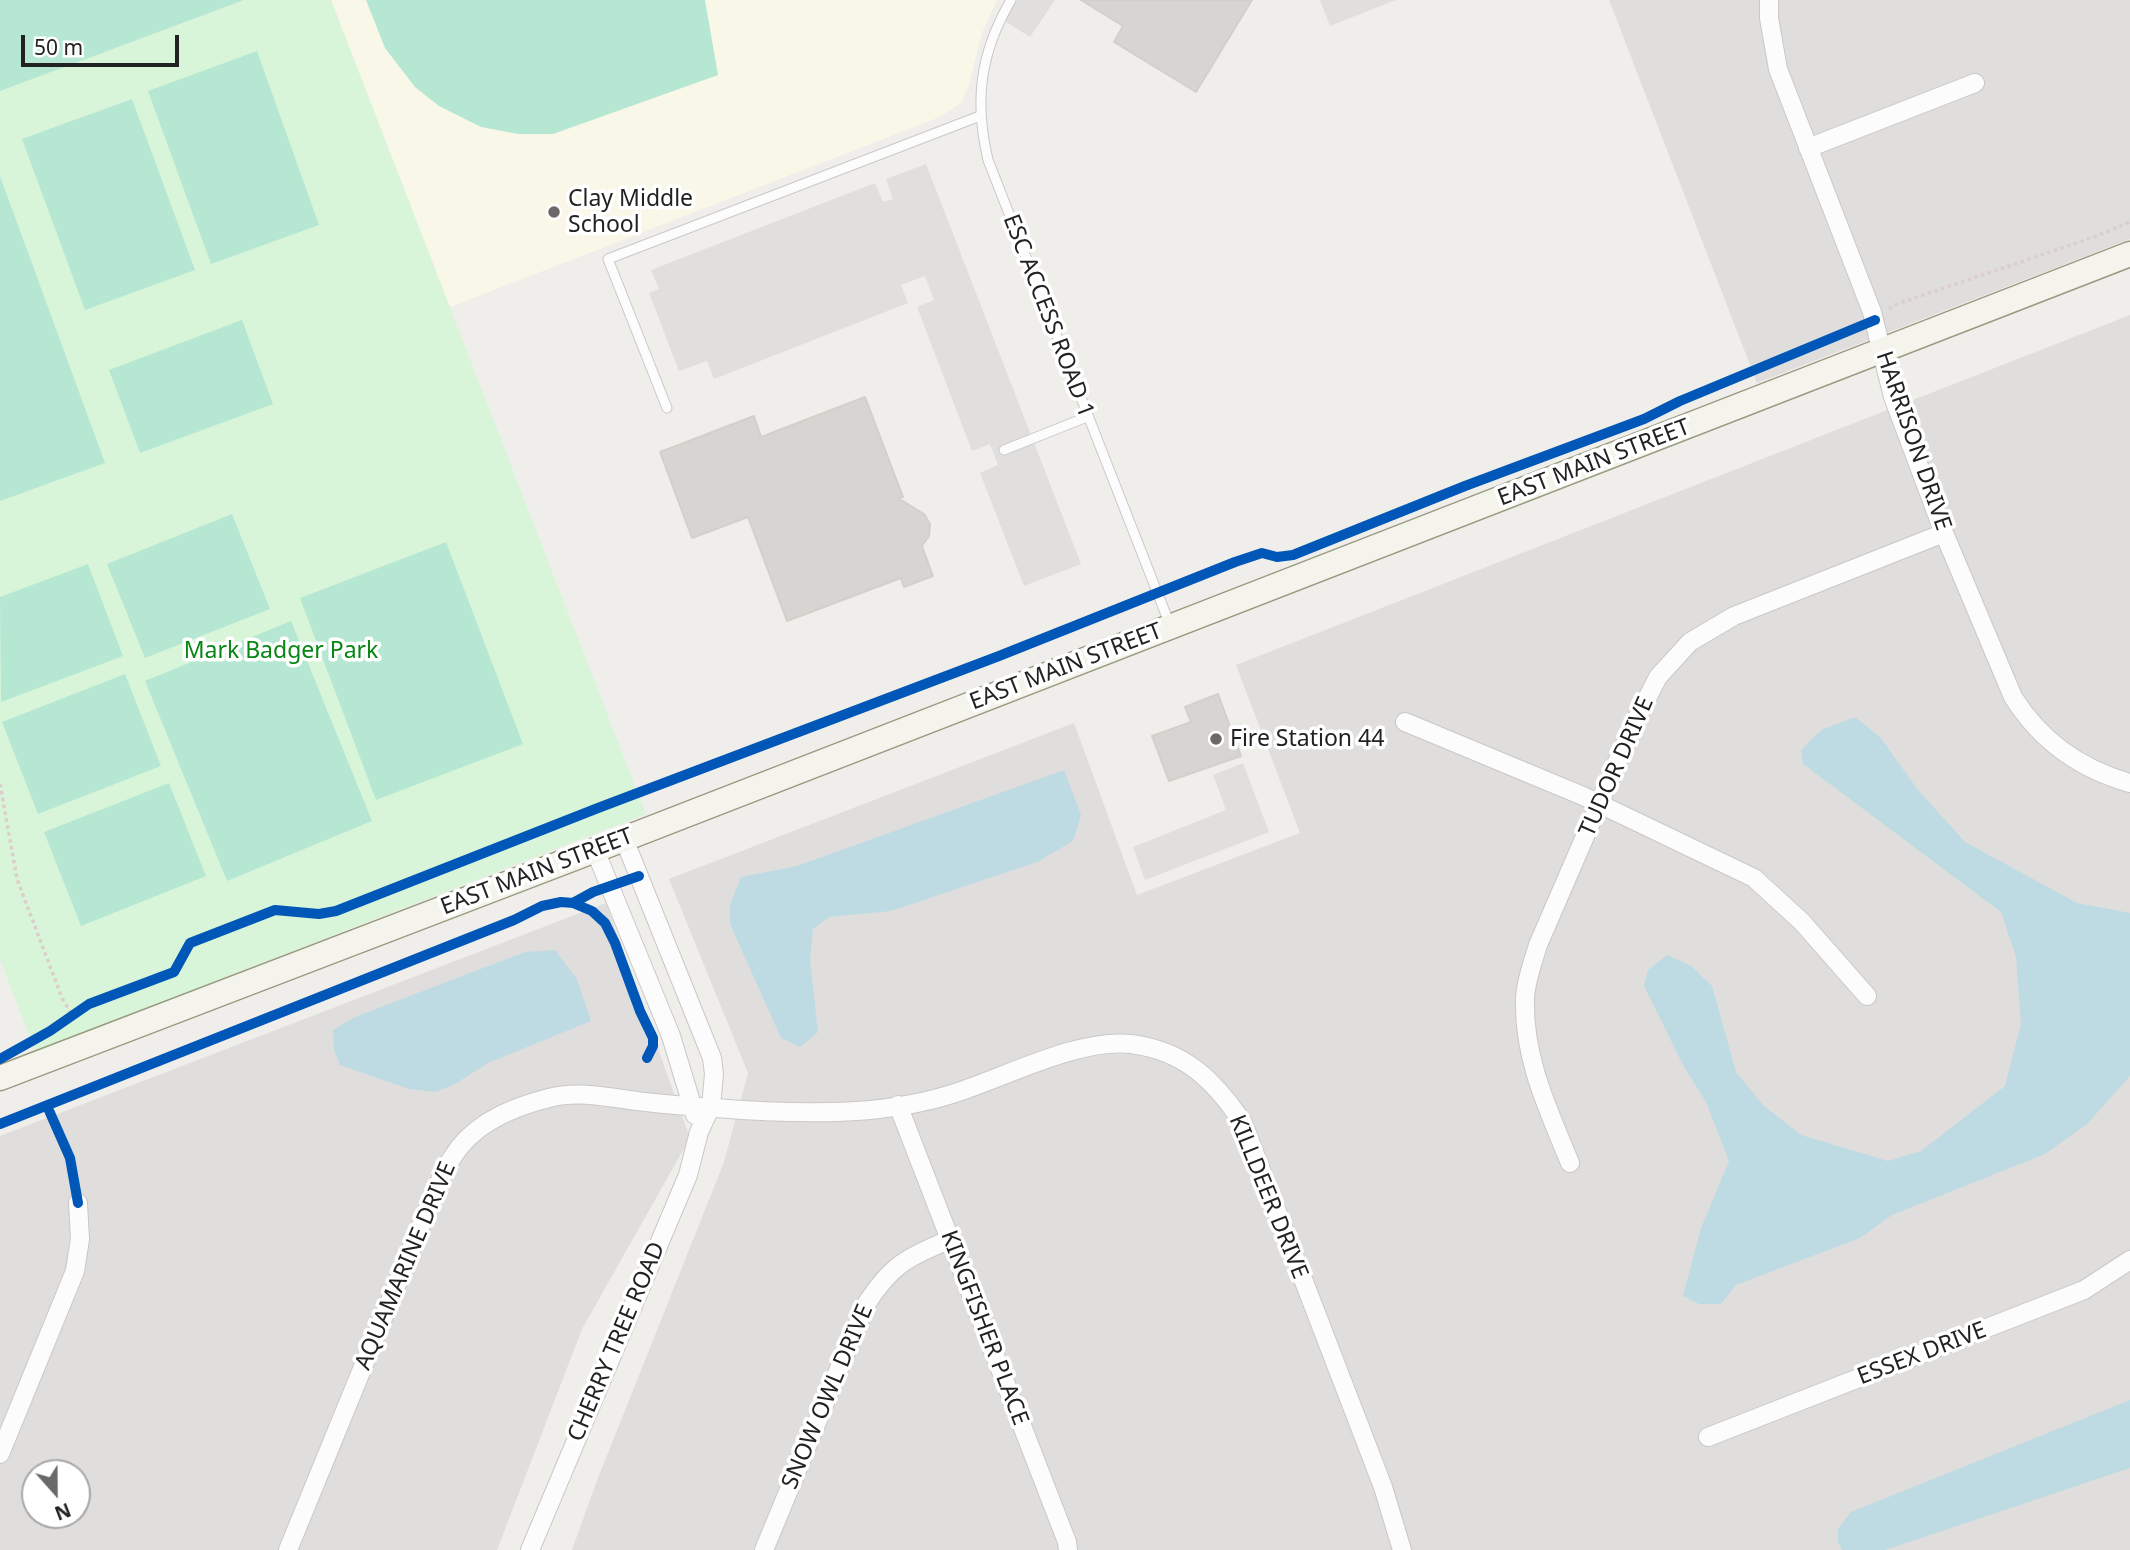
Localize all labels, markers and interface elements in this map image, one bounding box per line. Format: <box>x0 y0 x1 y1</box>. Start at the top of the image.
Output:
scale bar <box>24 21 182 65</box>
text: 50 m <box>34 33 83 61</box>
place label: Clay Middle School <box>568 185 693 239</box>
marker: Clay Middle School <box>546 204 562 220</box>
street label: ESC ACCESS ROAD 1 <box>997 211 1099 421</box>
street label: HARRISON DRIVE <box>1869 348 1957 534</box>
street label: EAST MAIN STREET <box>1494 414 1694 512</box>
street label: EAST MAIN STREET <box>966 618 1166 716</box>
park label: Mark Badger Park <box>184 637 378 665</box>
street label: TUDOR DRIVE <box>1574 693 1660 841</box>
place label: Fire Station 44 <box>1230 725 1384 753</box>
marker: Fire Station 44 <box>1208 731 1224 747</box>
street label: EAST MAIN STREET <box>437 823 637 921</box>
street label: KILLDEER DRIVE <box>1223 1111 1313 1283</box>
street label: AQUAMARINE DRIVE <box>350 1158 462 1374</box>
street label: KINGFISHER PLACE <box>934 1227 1034 1429</box>
street label: CHERRY TREE ROAD <box>563 1238 671 1446</box>
street label: SNOW OWL DRIVE <box>777 1301 879 1493</box>
street label: ESSEX DRIVE <box>1854 1317 1990 1391</box>
north arrow <box>21 1459 91 1529</box>
text: N <box>51 1497 75 1527</box>

